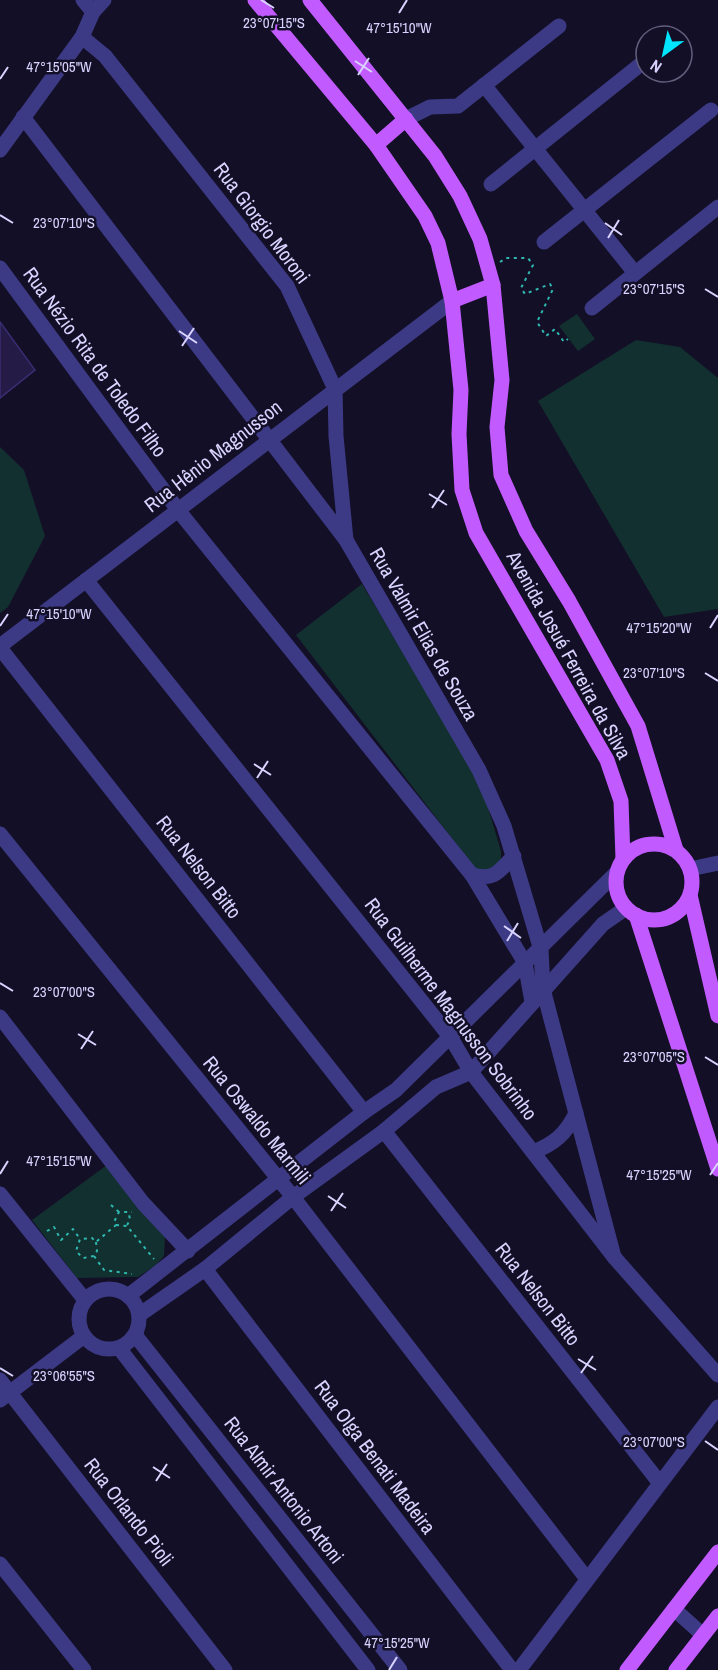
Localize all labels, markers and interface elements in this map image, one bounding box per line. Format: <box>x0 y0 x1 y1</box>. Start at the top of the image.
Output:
text: 23°07'15"S <box>243 12 305 33</box>
text: 47°15'10"W <box>366 17 432 38</box>
north arrow <box>634 24 694 84</box>
text: N <box>646 55 666 78</box>
text: 47°15'05"W <box>26 56 92 77</box>
street label: Rua Giorgio Moroni <box>208 157 317 289</box>
text: 23°07'10"S <box>33 212 95 233</box>
street label: Rua Nézio Rita de Toledo Filho <box>17 261 173 462</box>
text: 23°07'15"S <box>623 278 685 299</box>
street label: Rua Hênio Magnusson <box>138 393 287 518</box>
street label: Rua Valmir Elias de Souza <box>364 542 485 725</box>
street label: Avenida Josué Ferreira da Silva <box>500 545 638 764</box>
text: 47°15'10"W <box>26 603 92 624</box>
text: 47°15'20"W <box>626 617 692 638</box>
text: 23°07'10"S <box>623 662 685 683</box>
street label: Rua Nelson Bitto <box>151 810 248 924</box>
street label: Rua Guilherme Magnusson Sobrinho <box>359 892 544 1125</box>
text: 23°07'00"S <box>33 981 95 1002</box>
text: 23°07'05"S <box>623 1046 685 1067</box>
street label: Rua Oswaldo Marmili <box>197 1050 317 1189</box>
text: 47°15'15"W <box>26 1150 92 1171</box>
text: 47°15'25"W <box>626 1164 692 1185</box>
street label: Rua Nelson Bitto <box>490 1237 587 1351</box>
text: 23°06'55"S <box>33 1365 95 1386</box>
street label: Rua Olga Benati Madeira <box>309 1374 442 1539</box>
street label: Rua Almir Antonio Artoni <box>218 1411 350 1569</box>
text: 23°07'00"S <box>623 1431 685 1452</box>
street label: Rua Orlando Pioli <box>79 1452 180 1571</box>
text: 47°15'25"W <box>364 1632 430 1653</box>

